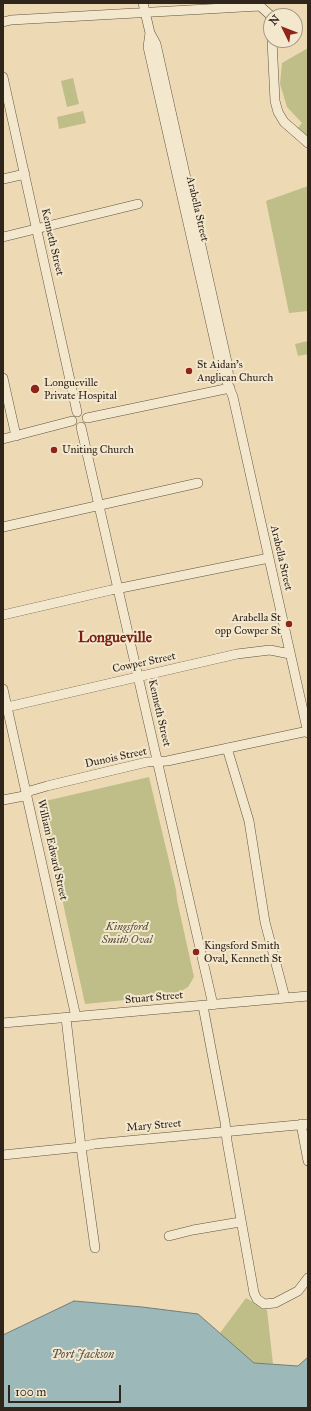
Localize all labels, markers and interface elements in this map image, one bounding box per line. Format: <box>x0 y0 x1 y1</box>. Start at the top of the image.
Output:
north arrow <box>263 8 303 48</box>
text: N <box>267 12 283 28</box>
street label: Arabella Street <box>183 175 211 243</box>
street label: Kenneth Street <box>38 207 66 277</box>
place label: St Aidan's Anglican Church <box>197 358 273 384</box>
marker: St Aidan's Anglican Church <box>184 366 194 376</box>
place label: Longueville Private Hospital <box>44 376 117 402</box>
marker: Longueville Private Hospital <box>29 383 41 395</box>
place label: Uniting Church <box>62 443 134 457</box>
marker: Uniting Church <box>49 445 59 455</box>
street label: Arabella Street <box>267 524 295 592</box>
place label: Arabella St opp Cowper St <box>215 611 281 637</box>
marker: Arabella St opp Cowper St <box>284 619 294 629</box>
district label: Longueville <box>78 629 152 647</box>
street label: Cowper Street <box>111 650 177 676</box>
street label: Kenneth Street <box>145 678 173 748</box>
street label: Dunois Street <box>84 745 148 771</box>
street label: William Edward Street <box>34 798 70 902</box>
park label: Kingsford Smith Oval <box>102 920 152 946</box>
place label: Kingsford Smith Oval, Kenneth St <box>204 939 282 965</box>
marker: Kingsford Smith Oval, Kenneth St <box>191 947 201 957</box>
street label: Stuart Street <box>124 989 184 1007</box>
street label: Mary Street <box>126 1117 182 1135</box>
water label: Port Jackson <box>52 1348 114 1362</box>
scale bar <box>10 1377 123 1403</box>
text: 100 m <box>15 1385 46 1399</box>

